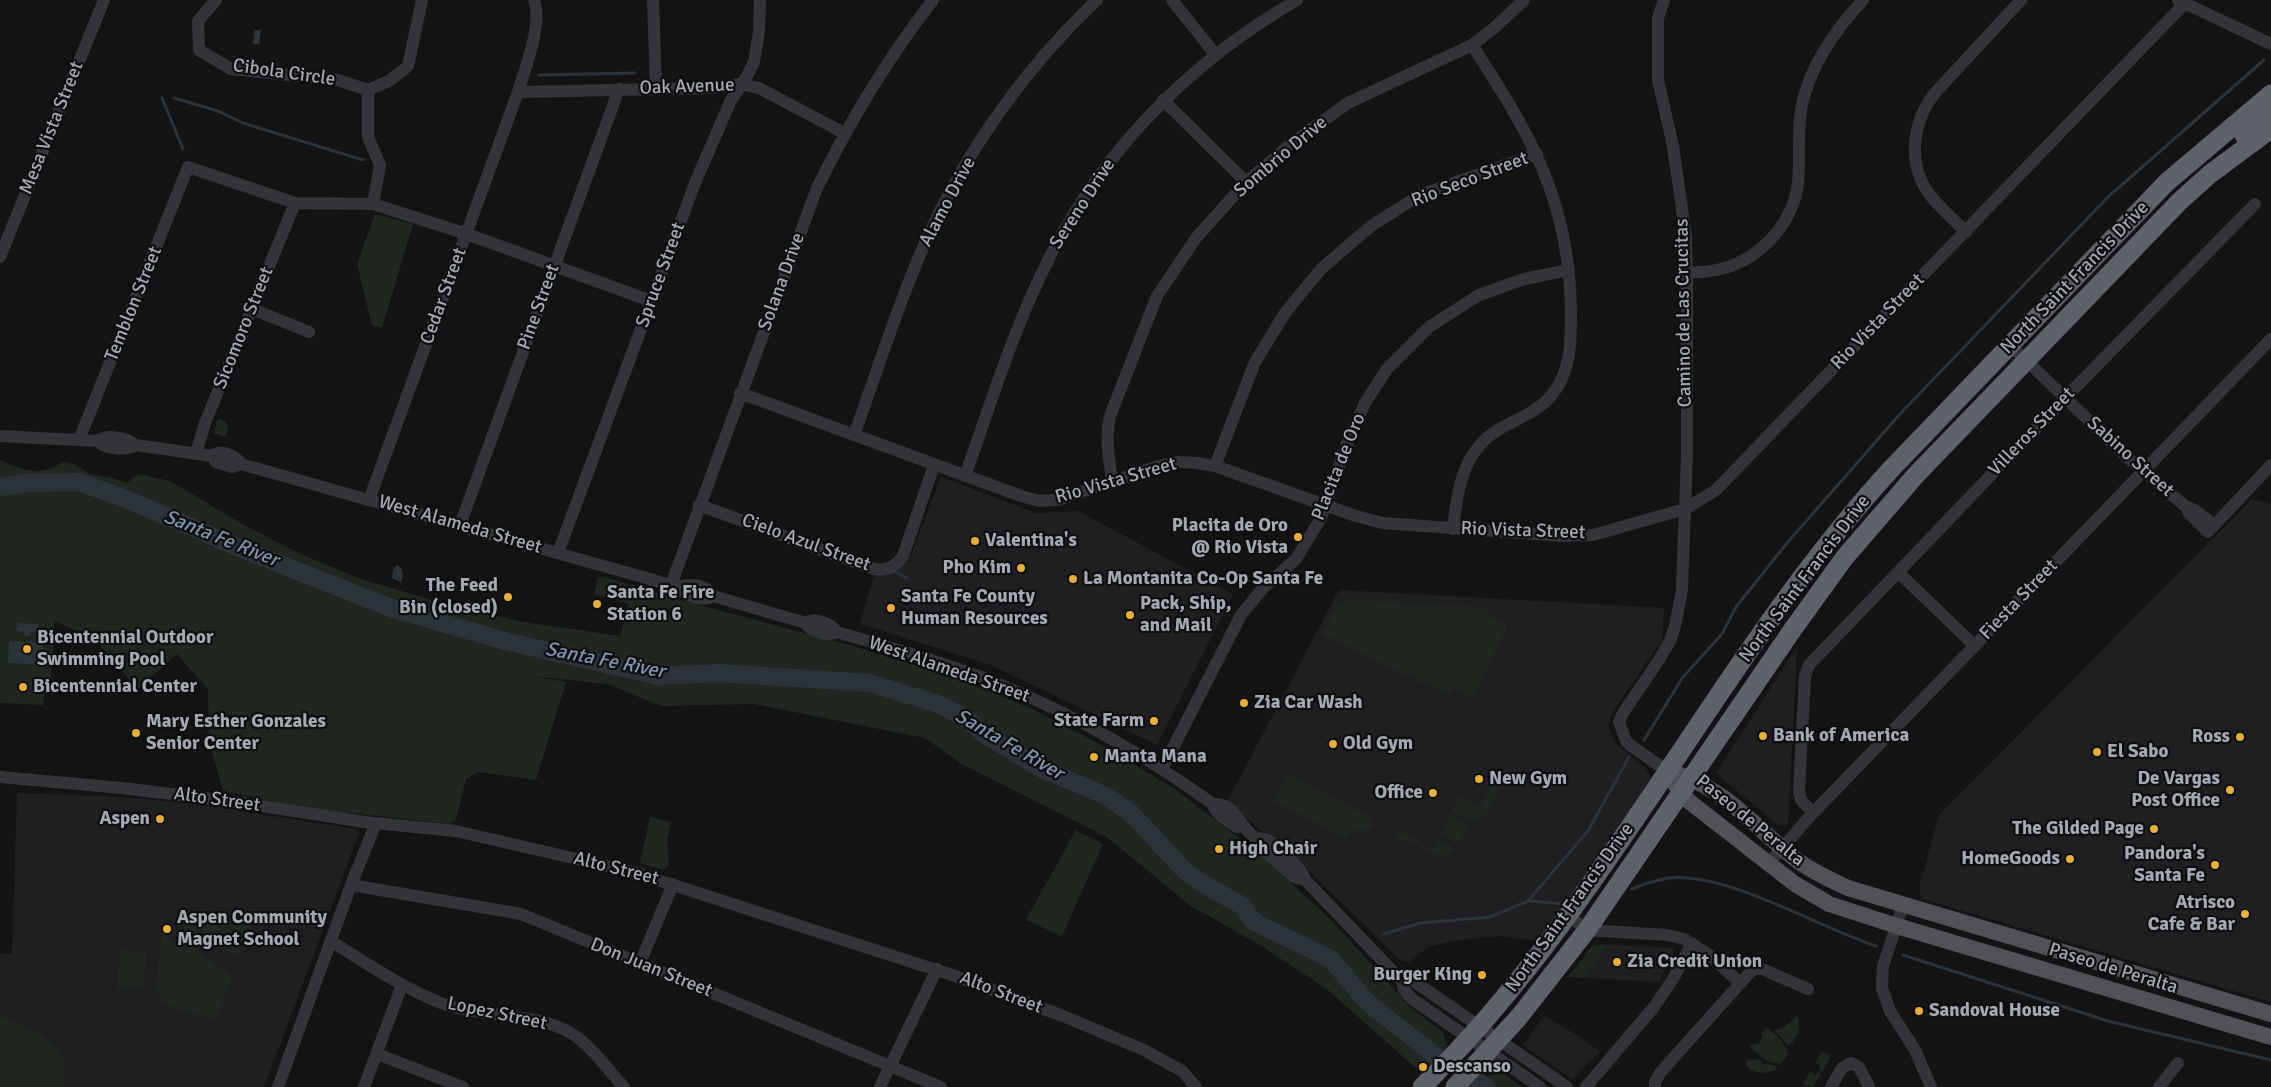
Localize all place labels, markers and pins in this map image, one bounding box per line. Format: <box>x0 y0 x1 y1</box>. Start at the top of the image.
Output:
place label: Placita de Oro @ Rio Vista <box>1172 515 1288 559</box>
place label: Valentina's <box>985 530 1077 552</box>
marker: Placita de Oro @ Rio Vista <box>1292 531 1304 543</box>
marker: Valentina's <box>969 535 981 547</box>
place label: Pho Kim <box>943 557 1011 579</box>
marker: Pho Kim <box>1015 562 1027 574</box>
place label: La Montanita Co-Op Santa Fe <box>1083 568 1323 590</box>
marker: La Montanita Co-Op Santa Fe <box>1067 573 1079 585</box>
place label: The Feed Bin (closed) <box>399 575 498 619</box>
place label: Santa Fe Fire Station 6 <box>607 582 714 626</box>
place label: Santa Fe County Human Resources <box>901 586 1048 630</box>
marker: The Feed Bin (closed) <box>502 591 514 603</box>
place label: Pack, Ship, and Mail <box>1140 593 1232 637</box>
marker: Santa Fe Fire Station 6 <box>591 598 603 610</box>
marker: Santa Fe County Human Resources <box>885 602 897 614</box>
marker: Pack, Ship, and Mail <box>1124 609 1136 621</box>
place label: Bicentennial Outdoor Swimming Pool <box>37 627 213 671</box>
marker: Bicentennial Outdoor Swimming Pool <box>21 643 33 655</box>
place label: Bicentennial Center <box>33 676 197 698</box>
marker: Bicentennial Center <box>17 681 29 693</box>
place label: Zia Car Wash <box>1254 692 1363 714</box>
marker: Zia Car Wash <box>1238 697 1250 709</box>
place label: State Farm <box>1054 710 1144 732</box>
place label: Mary Esther Gonzales Senior Center <box>146 711 326 755</box>
marker: State Farm <box>1148 715 1160 727</box>
place label: Bank of America <box>1773 725 1909 747</box>
place label: Ross <box>2192 726 2230 748</box>
marker: Mary Esther Gonzales Senior Center <box>130 727 142 739</box>
marker: Bank of America <box>1757 730 1769 742</box>
marker: Ross <box>2234 731 2246 743</box>
place label: Old Gym <box>1343 733 1413 755</box>
marker: Old Gym <box>1327 738 1339 750</box>
place label: El Sabo <box>2107 741 2168 763</box>
place label: Manta Mana <box>1104 746 1207 768</box>
marker: El Sabo <box>2091 746 2103 758</box>
marker: Manta Mana <box>1088 751 1100 763</box>
place label: New Gym <box>1489 768 1567 790</box>
place label: De Vargas Post Office <box>2131 768 2220 812</box>
marker: New Gym <box>1473 773 1485 785</box>
place label: Office <box>1375 782 1423 804</box>
marker: De Vargas Post Office <box>2224 784 2236 796</box>
marker: Office <box>1427 787 1439 799</box>
place label: Aspen <box>99 808 150 830</box>
marker: Aspen <box>154 813 166 825</box>
place label: The Gilded Page <box>2012 818 2144 840</box>
marker: The Gilded Page <box>2148 823 2160 835</box>
place label: High Chair <box>1229 838 1317 860</box>
marker: High Chair <box>1213 843 1225 855</box>
place label: Pandora's Santa Fe <box>2124 843 2205 887</box>
place label: HomeGoods <box>1961 848 2060 870</box>
marker: HomeGoods <box>2064 853 2076 865</box>
marker: Pandora's Santa Fe <box>2209 859 2221 871</box>
place label: Atrisco Cafe & Bar <box>2148 892 2235 936</box>
place label: Aspen Community Magnet School <box>177 907 327 951</box>
marker: Atrisco Cafe & Bar <box>2239 908 2251 920</box>
marker: Aspen Community Magnet School <box>161 923 173 935</box>
place label: Zia Credit Union <box>1627 951 1762 973</box>
marker: Zia Credit Union <box>1611 956 1623 968</box>
place label: Burger King <box>1373 964 1472 986</box>
marker: Burger King <box>1476 969 1488 981</box>
place label: Sandoval House <box>1929 1000 2060 1022</box>
marker: Sandoval House <box>1913 1005 1925 1017</box>
place label: Descanso <box>1433 1056 1511 1078</box>
marker: Descanso <box>1417 1061 1429 1073</box>

